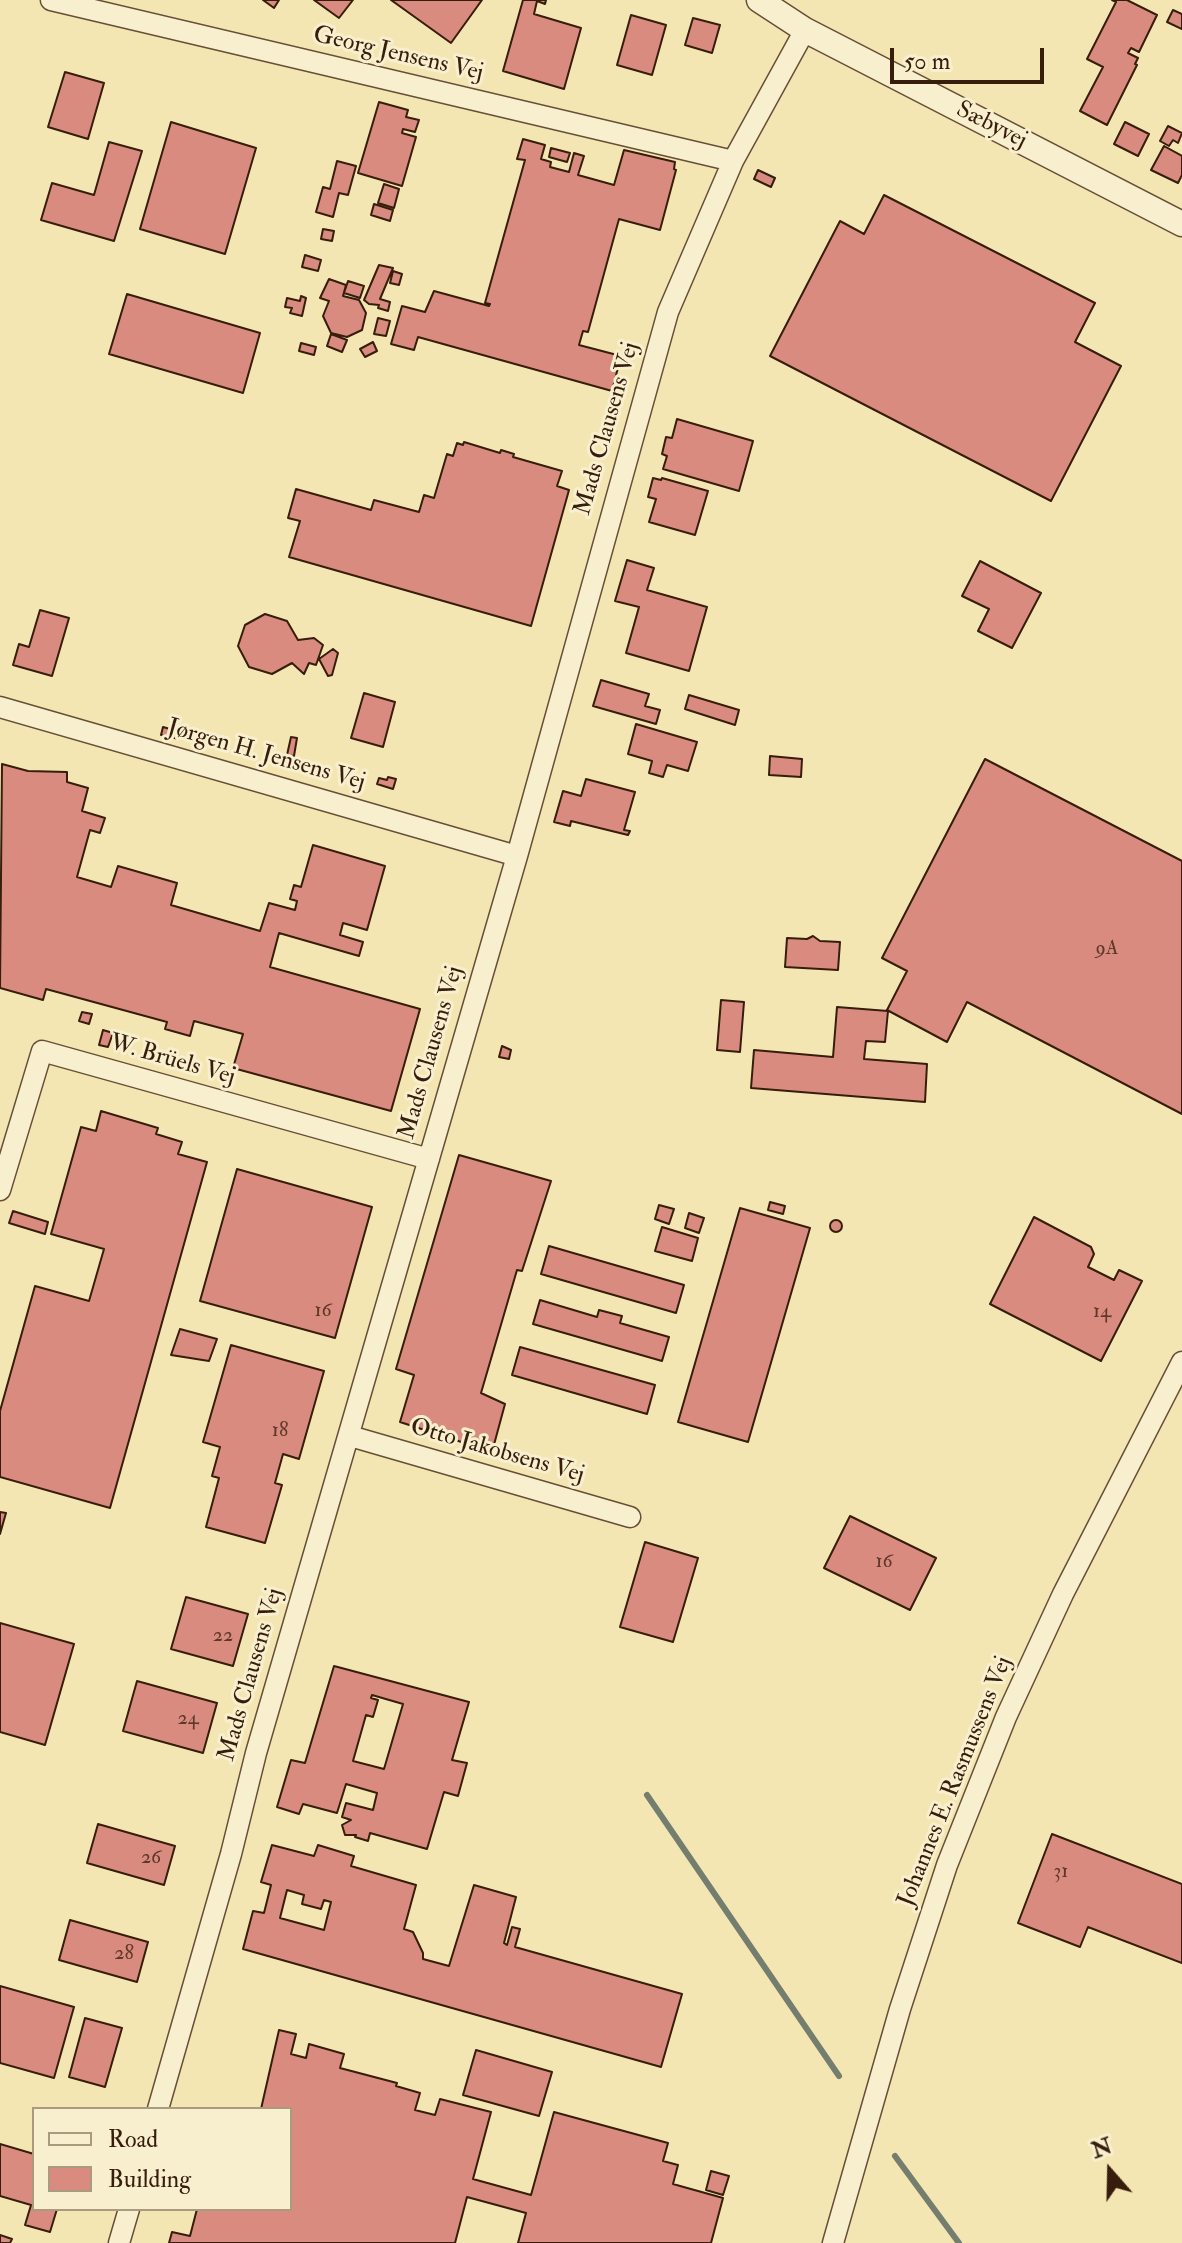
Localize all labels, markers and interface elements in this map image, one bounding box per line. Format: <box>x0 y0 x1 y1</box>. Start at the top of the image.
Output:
street label: Georg Jensens Vej <box>310 21 486 89</box>
scale bar <box>894 32 1048 82</box>
text: 50 m <box>904 46 950 77</box>
street label: Sæbyvej <box>951 96 1031 156</box>
street label: Mads Clausens Vej <box>570 339 646 519</box>
street label: Jørgen H. Jensens Vej <box>164 714 368 798</box>
house number: 9A <box>1096 938 1118 962</box>
street label: Mads Clausens Vej <box>394 963 470 1143</box>
street label: W. Brüels Vej <box>106 1029 238 1093</box>
house number: 16 <box>314 1300 332 1324</box>
house number: 14 <box>1093 1301 1111 1325</box>
street label: Otto Jakobsens Vej <box>407 1413 587 1491</box>
house number: 18 <box>272 1420 288 1444</box>
house number: 16 <box>875 1551 893 1575</box>
street label: Mads Clausens Vej <box>214 1585 290 1765</box>
house number: 22 <box>213 1625 233 1649</box>
street label: Johannes E. Rasmussens Vej <box>893 1653 1019 1911</box>
house number: 24 <box>178 1708 198 1732</box>
house number: 26 <box>141 1847 161 1871</box>
house number: 31 <box>1054 1861 1068 1885</box>
house number: 28 <box>114 1943 134 1967</box>
legend <box>32 2107 292 2211</box>
text: Road <box>108 2124 158 2155</box>
north arrow <box>1070 2131 1150 2211</box>
text: N <box>1088 2132 1116 2165</box>
text: Building <box>108 2164 191 2195</box>

